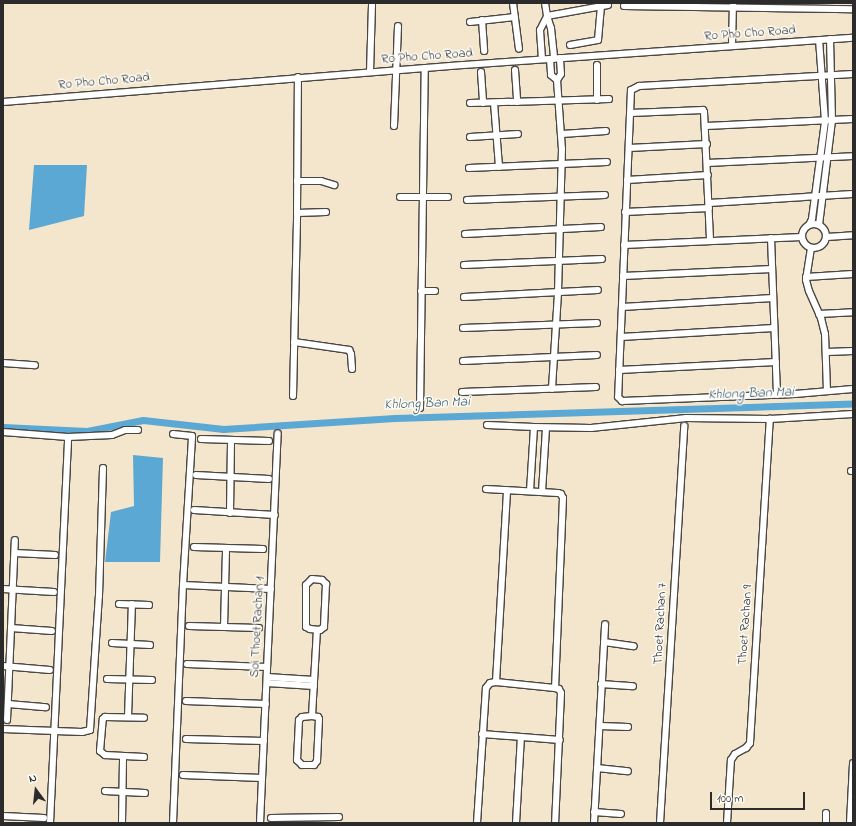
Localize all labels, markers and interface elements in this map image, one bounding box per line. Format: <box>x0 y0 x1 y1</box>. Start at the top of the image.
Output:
street label: Ro Pho Cho Road <box>704 23 796 45</box>
street label: Ro Pho Cho Road <box>381 46 473 68</box>
street label: Ro Pho Cho Road <box>58 70 150 94</box>
water label: Khlong Ban Mai <box>708 384 794 404</box>
water label: Khlong Ban Mai <box>384 394 470 414</box>
street label: Soi Thoet Rachan 1 <box>248 576 268 678</box>
street label: Thoet Rachan 7 <box>651 583 671 665</box>
street label: Thoet Rachan 9 <box>735 584 757 666</box>
north arrow <box>16 770 56 810</box>
text: N <box>27 770 39 787</box>
scale bar <box>712 784 807 810</box>
text: 100 m <box>717 790 744 808</box>

